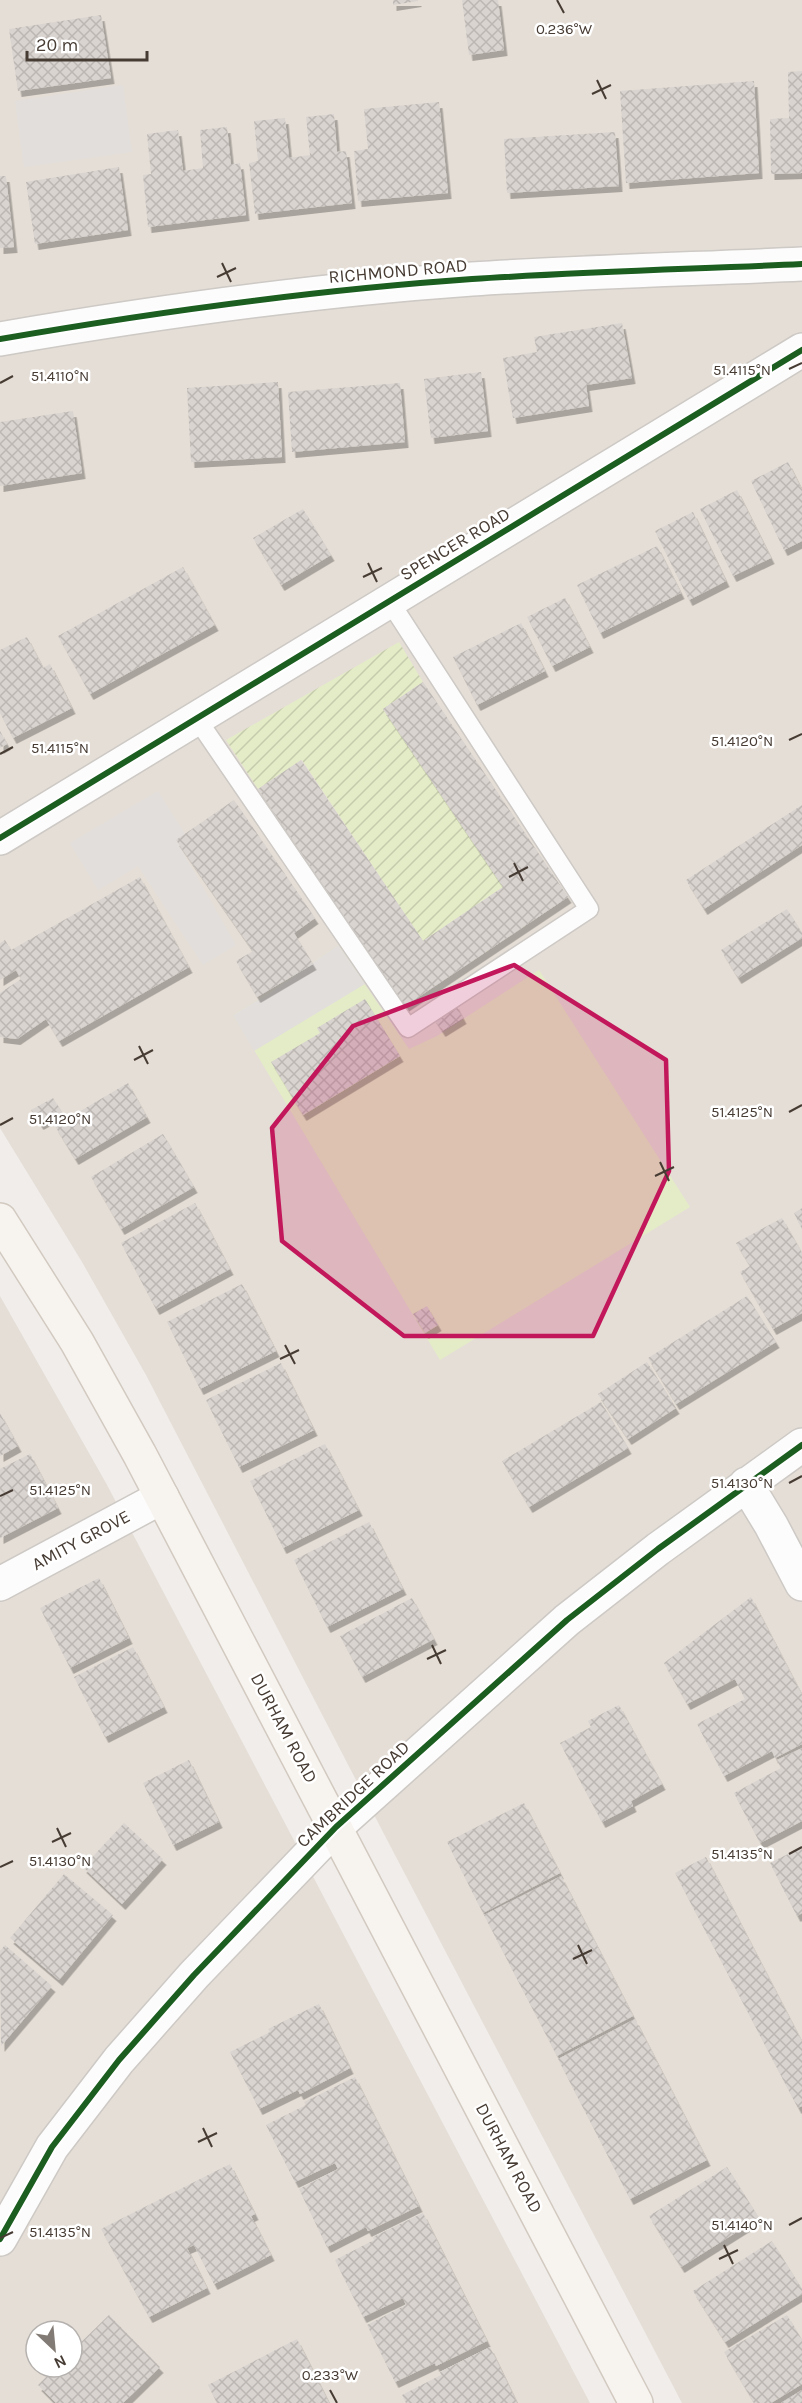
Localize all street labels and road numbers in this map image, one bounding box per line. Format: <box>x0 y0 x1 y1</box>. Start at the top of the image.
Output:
street label: RICHMOND ROAD <box>328 254 468 288</box>
street label: SPENCER ROAD <box>396 502 514 586</box>
street label: AMITY GROVE <box>28 1505 134 1575</box>
street label: DURHAM ROAD <box>246 1669 322 1787</box>
street label: CAMBRIDGE ROAD <box>292 1736 414 1852</box>
street label: DURHAM ROAD <box>471 2099 547 2217</box>

